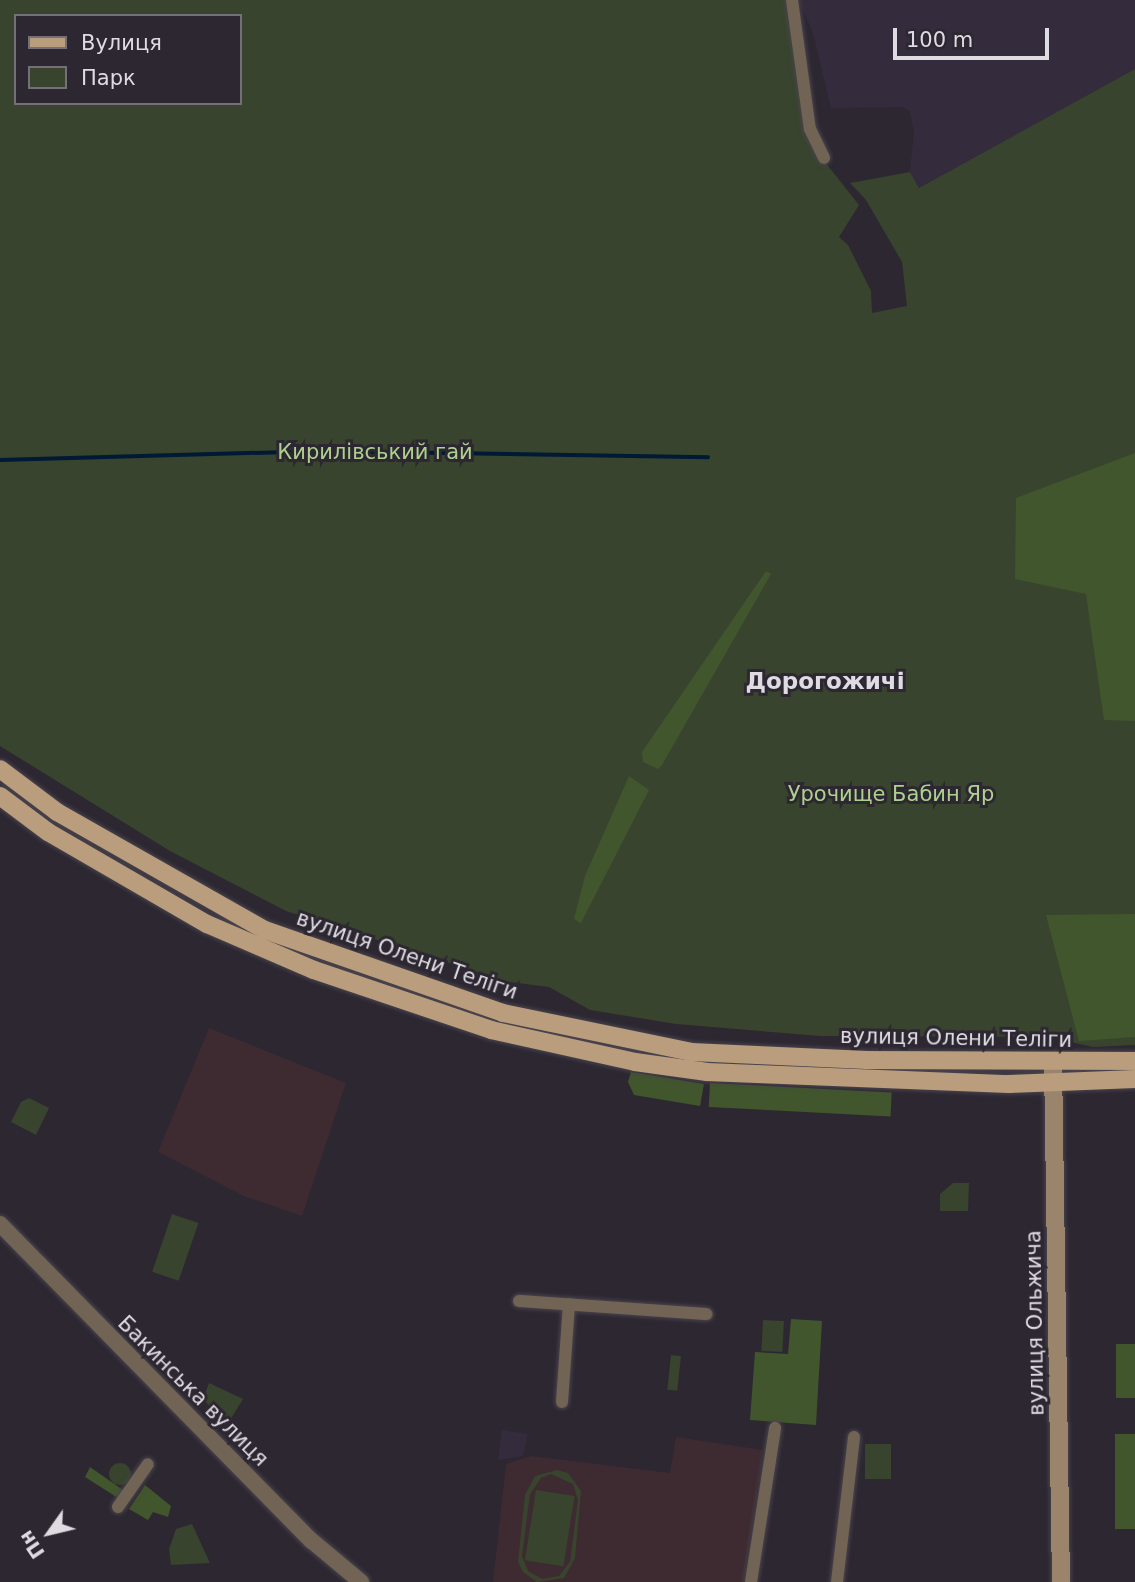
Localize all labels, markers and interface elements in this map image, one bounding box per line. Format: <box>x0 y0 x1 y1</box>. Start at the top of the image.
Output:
legend <box>14 14 242 105</box>
scale bar <box>897 14 1053 58</box>
text: 100 m <box>906 28 973 52</box>
text: Вулиця <box>81 31 162 55</box>
text: Парк <box>81 66 136 90</box>
park label: Кирилівський гай <box>277 439 473 465</box>
district label: Дорогожичі <box>745 667 905 695</box>
park label: Урочище Бабин Яр <box>788 781 994 807</box>
street label: вулиця Олени Теліги <box>293 905 521 1005</box>
street label: вулиця Олени Теліги <box>840 1023 1072 1053</box>
street label: вулиця Ольжича <box>1021 1230 1049 1416</box>
street label: Бакинська вулиця <box>113 1311 273 1471</box>
north arrow <box>14 1498 84 1568</box>
text: Пн <box>14 1527 49 1563</box>

